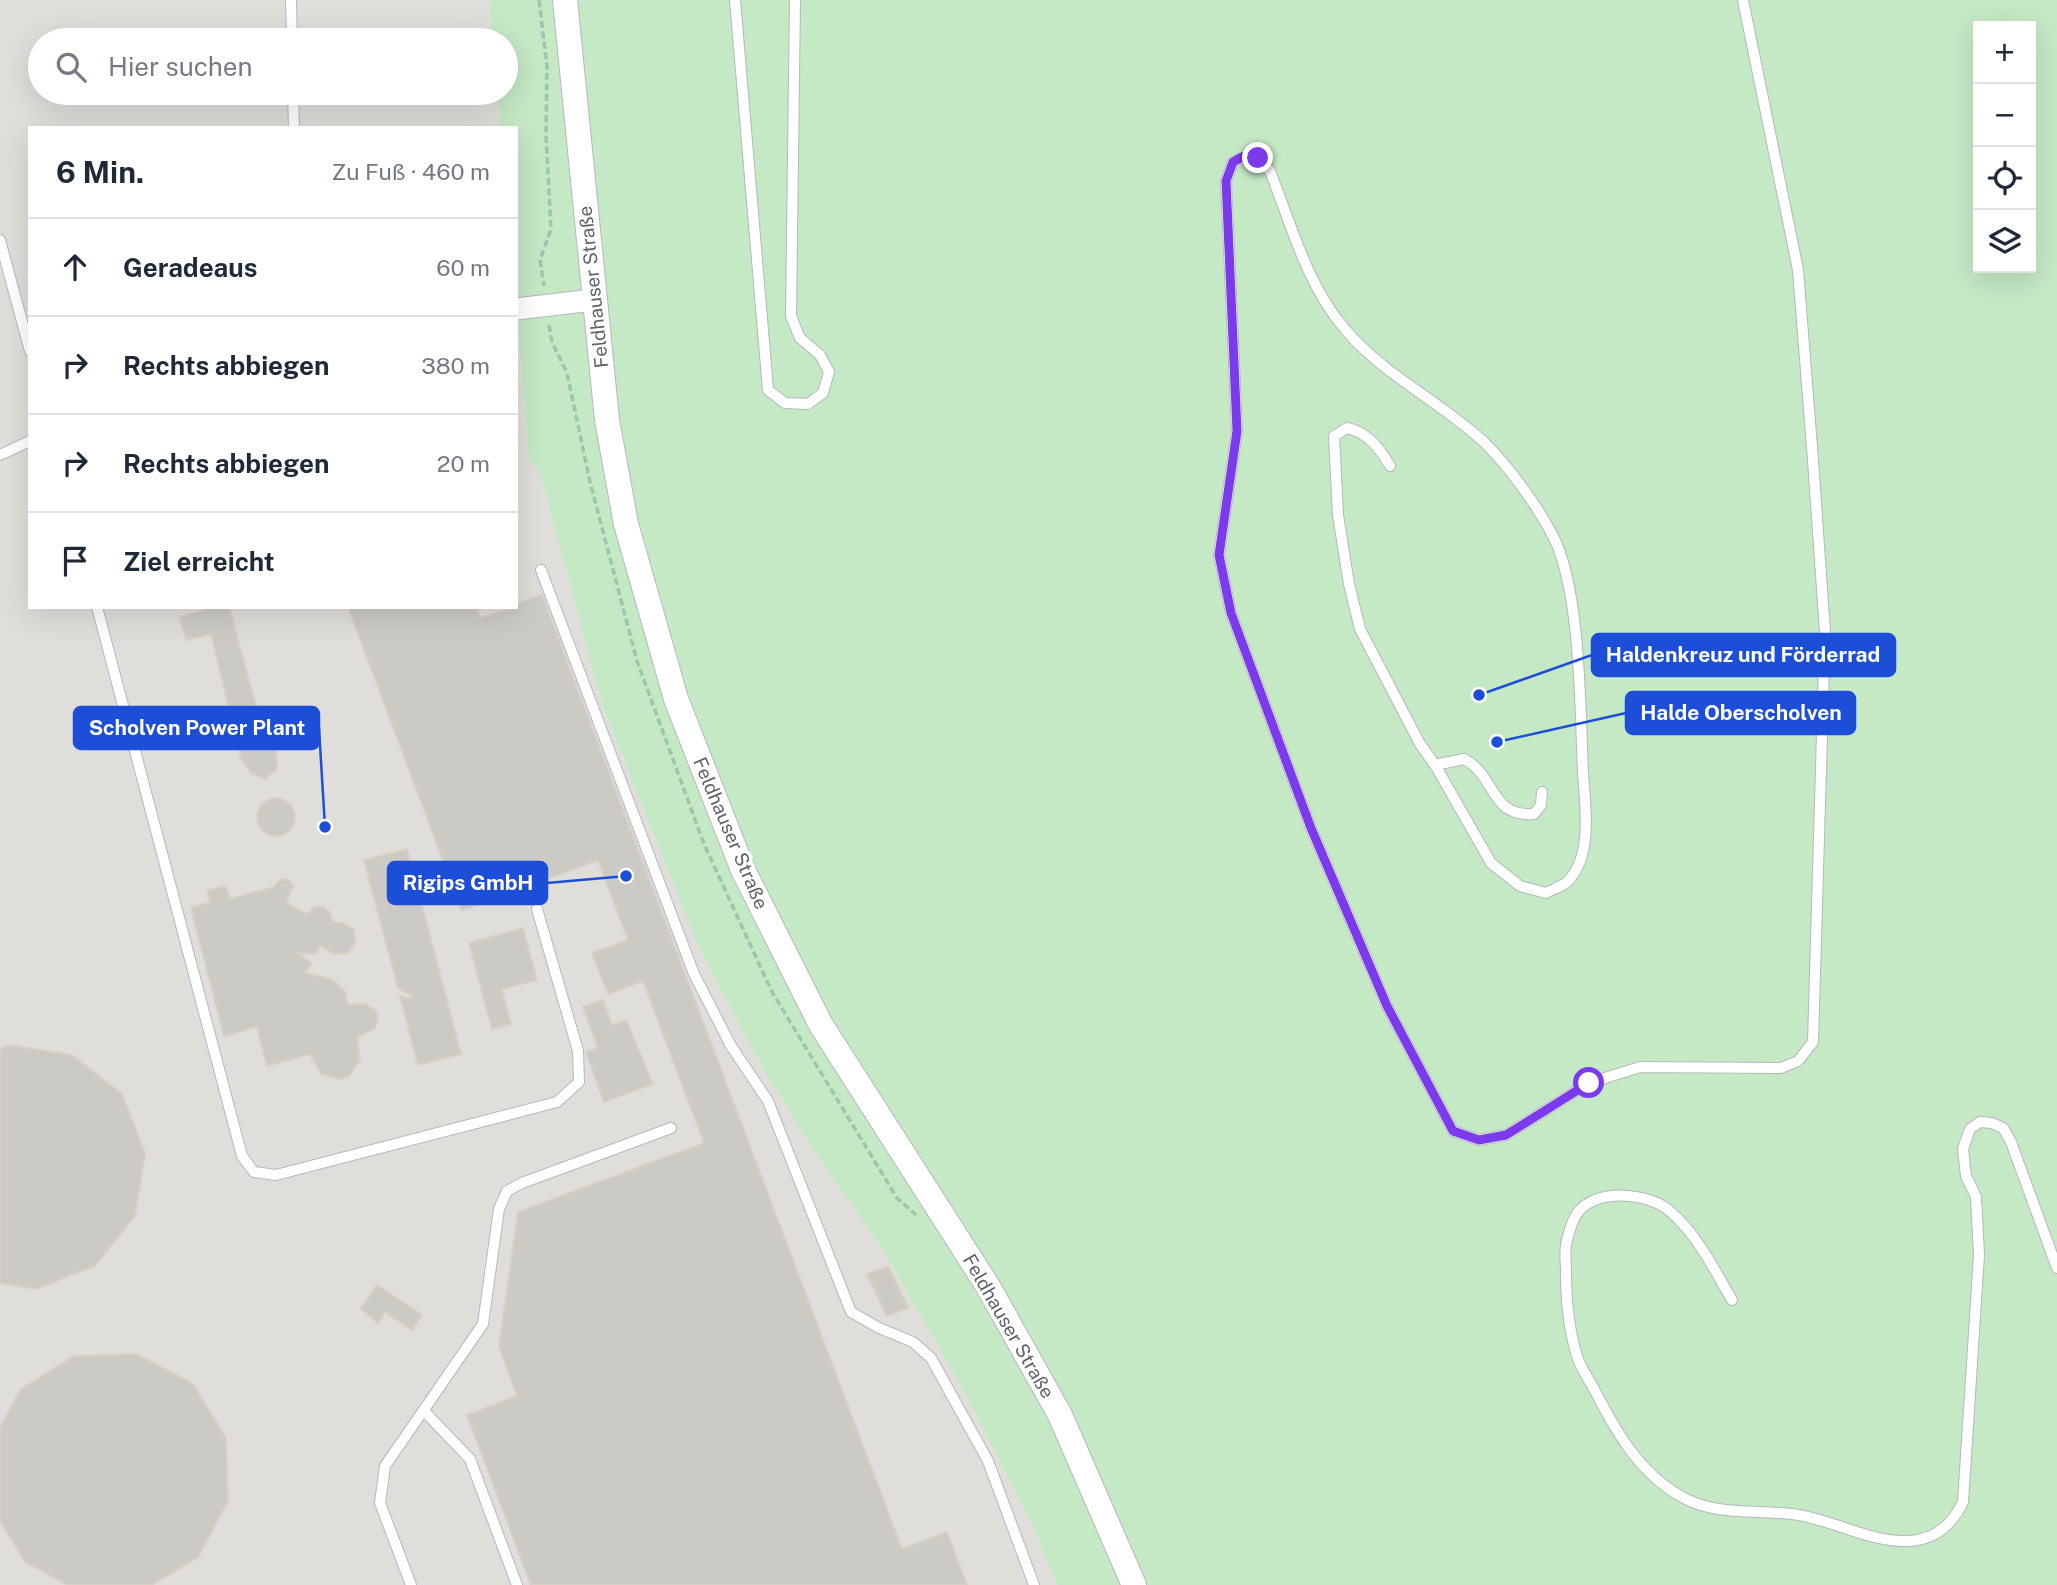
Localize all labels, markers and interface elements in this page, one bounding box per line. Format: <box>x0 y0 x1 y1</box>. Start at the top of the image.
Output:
map controls <box>1973 21 2036 273</box>
button: + <box>1973 21 2036 84</box>
search box <box>28 28 518 105</box>
icon: search <box>52 48 90 86</box>
text: Hier suchen <box>108 51 253 82</box>
button: − <box>1973 84 2036 147</box>
route end <box>1242 142 1273 173</box>
button: locate <box>1973 147 2036 210</box>
text: 6 Min. <box>56 154 144 190</box>
text: Zu Fuß · 460 m <box>332 158 490 185</box>
street label: Feldhauser Straße <box>574 205 612 369</box>
button: layers <box>1973 210 2036 273</box>
icon: ahead <box>56 248 94 286</box>
text: Geradeaus <box>123 252 258 283</box>
text: 60 m <box>436 254 490 281</box>
icon: right <box>56 346 94 384</box>
text: Rechts abbiegen <box>123 350 329 381</box>
text: 380 m <box>421 352 490 379</box>
icon: right <box>56 444 94 482</box>
text: Rechts abbiegen <box>123 448 329 479</box>
text: 20 m <box>437 450 490 477</box>
icon: arrive <box>56 542 94 580</box>
text: Ziel erreicht <box>123 546 275 577</box>
callout: Haldenkreuz und Förderrad <box>1592 634 1895 676</box>
text: Haldenkreuz und Förderrad <box>1606 642 1880 667</box>
callout: Halde Oberscholven <box>1626 692 1855 734</box>
text: Halde Oberscholven <box>1640 700 1842 725</box>
callout: Scholven Power Plant <box>74 707 319 749</box>
text: Scholven Power Plant <box>89 715 305 740</box>
street label: Feldhauser Straße <box>689 754 773 912</box>
callout: Rigips GmbH <box>388 862 547 904</box>
text: Rigips GmbH <box>403 870 533 895</box>
route start <box>1573 1067 1604 1098</box>
street label: Feldhauser Straße <box>959 1250 1059 1402</box>

